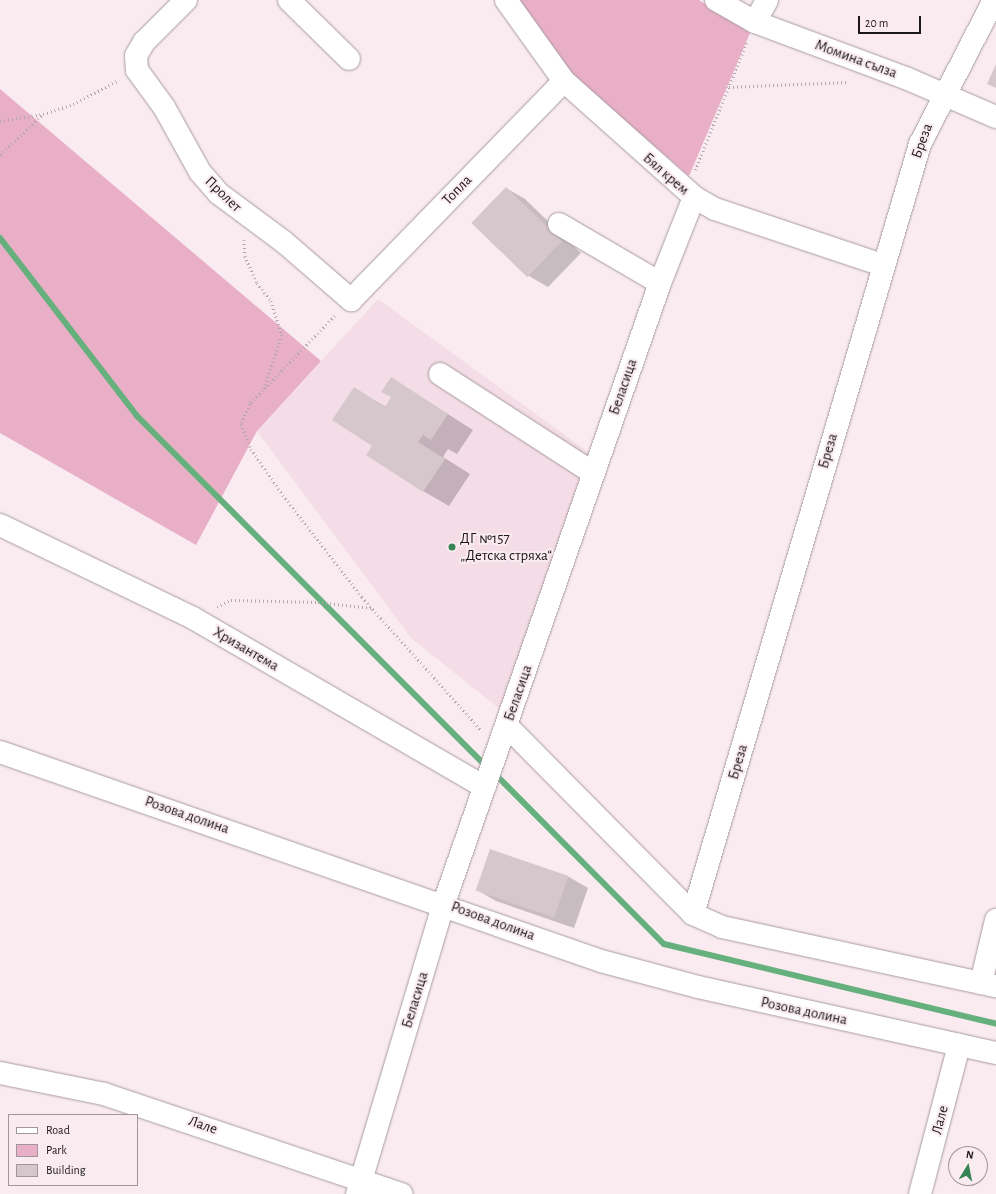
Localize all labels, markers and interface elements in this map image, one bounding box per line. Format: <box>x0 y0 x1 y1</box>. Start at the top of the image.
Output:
scale bar <box>860 8 923 34</box>
text: 20 m <box>865 17 888 29</box>
street label: Момина сълза <box>812 36 900 82</box>
street label: Бреза <box>907 121 937 161</box>
street label: Бял крем <box>639 149 693 199</box>
street label: Топла <box>438 171 476 209</box>
street label: Пролет <box>201 172 245 216</box>
street label: Беласица <box>605 357 641 417</box>
street label: Бреза <box>814 431 842 471</box>
place label: ДГ №157 „Детска стряха“ <box>460 529 552 564</box>
marker: ДГ №157 „Детска стряха“ <box>447 542 457 552</box>
street label: Хризантема <box>210 623 282 675</box>
street label: Беласица <box>500 663 536 723</box>
street label: Бреза <box>724 742 752 782</box>
street label: Розова долина <box>142 792 232 838</box>
street label: Розова долина <box>448 897 538 945</box>
street label: Беласица <box>398 970 432 1030</box>
street label: Розова долина <box>759 993 849 1029</box>
street label: Лале <box>928 1104 952 1136</box>
street label: Лале <box>186 1112 220 1138</box>
legend <box>8 1114 138 1186</box>
text: Road <box>46 1124 70 1136</box>
text: Park <box>46 1144 67 1156</box>
north arrow <box>948 1146 988 1186</box>
text: N <box>965 1149 975 1161</box>
text: Building <box>46 1164 86 1176</box>

